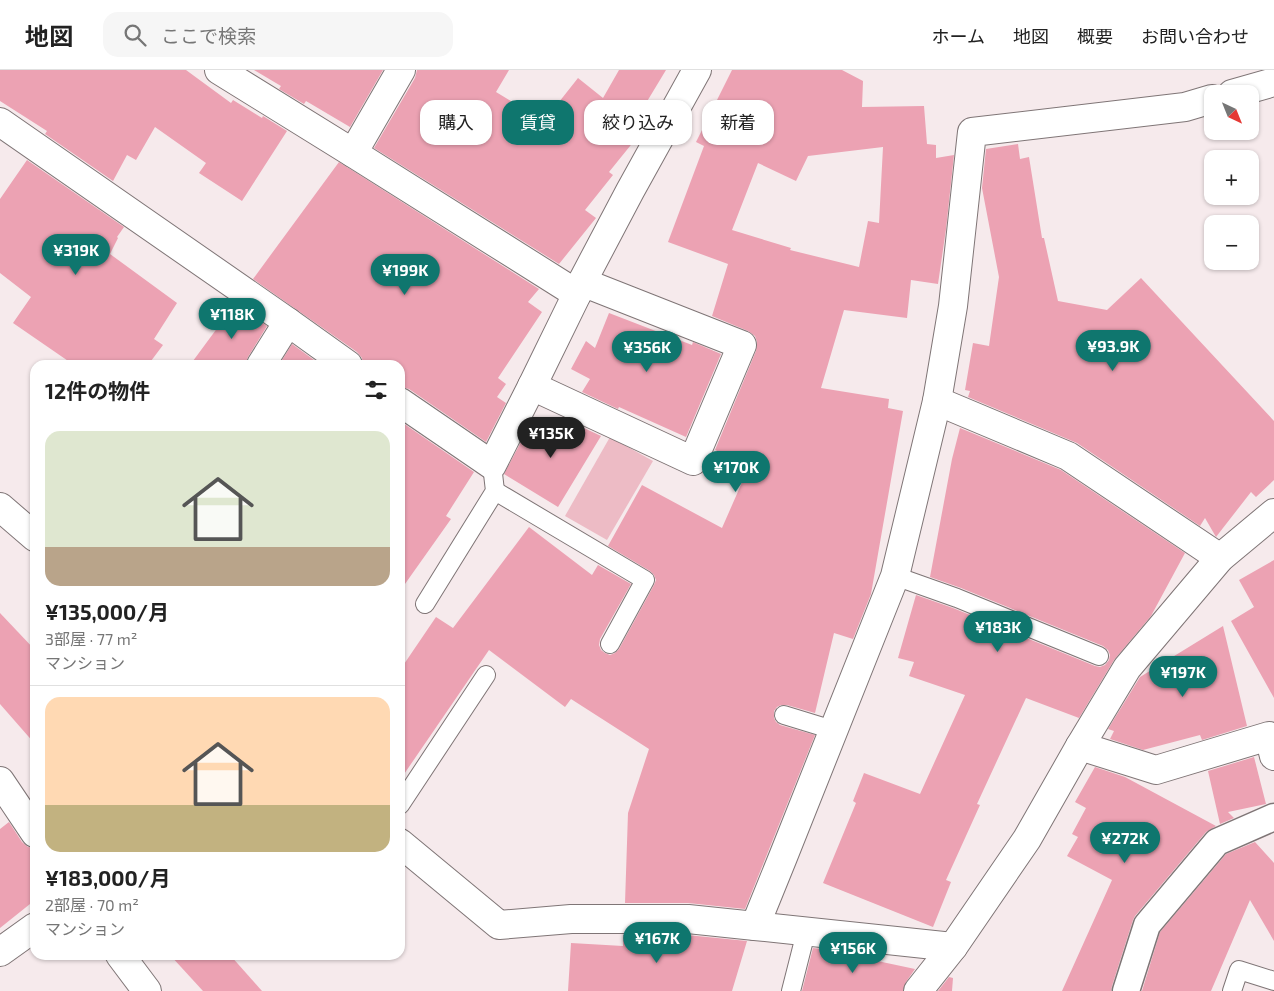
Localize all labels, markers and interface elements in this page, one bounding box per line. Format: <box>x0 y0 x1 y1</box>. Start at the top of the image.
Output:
search box <box>103 12 453 57</box>
text: 地図 <box>25 21 73 50</box>
icon: search <box>121 21 149 49</box>
text: ここで検索 <box>161 24 256 47</box>
text: ホーム <box>932 25 985 47</box>
text: 地図 <box>1013 25 1049 47</box>
text: 概要 <box>1077 25 1113 47</box>
text: お問い合わせ <box>1141 25 1249 47</box>
north arrow <box>1204 85 1259 140</box>
map controls <box>1204 85 1259 270</box>
chip: 購入 <box>420 100 492 145</box>
chip: 賃貸 <box>502 100 574 145</box>
chip: 絞り込み <box>584 100 692 145</box>
chip: 新着 <box>702 100 774 145</box>
button: + <box>1204 150 1259 205</box>
button: − <box>1204 215 1259 270</box>
pin: ¥319K <box>41 234 111 276</box>
text: ¥319K <box>53 240 99 259</box>
pin: ¥199K <box>370 254 440 296</box>
text: ¥199K <box>382 260 428 279</box>
pin: ¥118K <box>197 298 267 340</box>
text: ¥118K <box>210 304 254 323</box>
pin: ¥356K <box>612 330 682 373</box>
pin: ¥93.9K <box>1072 330 1154 372</box>
text: ¥93.9K <box>1087 336 1139 355</box>
text: ¥356K <box>623 337 671 356</box>
icon: filters <box>362 376 390 404</box>
text: 12件の物件 <box>45 378 150 403</box>
pin: ¥135K <box>516 416 586 459</box>
text: ¥135K <box>528 423 574 442</box>
pin: ¥170K <box>701 450 771 493</box>
text: ¥170K <box>713 457 759 476</box>
icon: home <box>173 464 263 554</box>
text: ¥135,000/月 <box>45 599 169 624</box>
pin: ¥183K <box>963 610 1033 653</box>
text: ¥183K <box>975 617 1021 636</box>
text: 3部屋 · 77 m² <box>45 629 137 648</box>
text: マンション <box>45 653 125 672</box>
pin: ¥197K <box>1148 656 1218 698</box>
text: ¥197K <box>1160 662 1206 681</box>
icon: home <box>173 729 263 819</box>
pin: ¥272K <box>1090 822 1160 864</box>
text: ¥272K <box>1101 828 1149 847</box>
text: ¥183,000/月 <box>45 865 170 890</box>
text: 2部屋 · 70 m² <box>45 895 139 914</box>
text: マンション <box>45 919 125 938</box>
pin: ¥167K <box>622 922 692 964</box>
text: ¥167K <box>634 928 680 947</box>
pin: ¥156K <box>818 932 888 974</box>
text: ¥156K <box>830 938 876 957</box>

